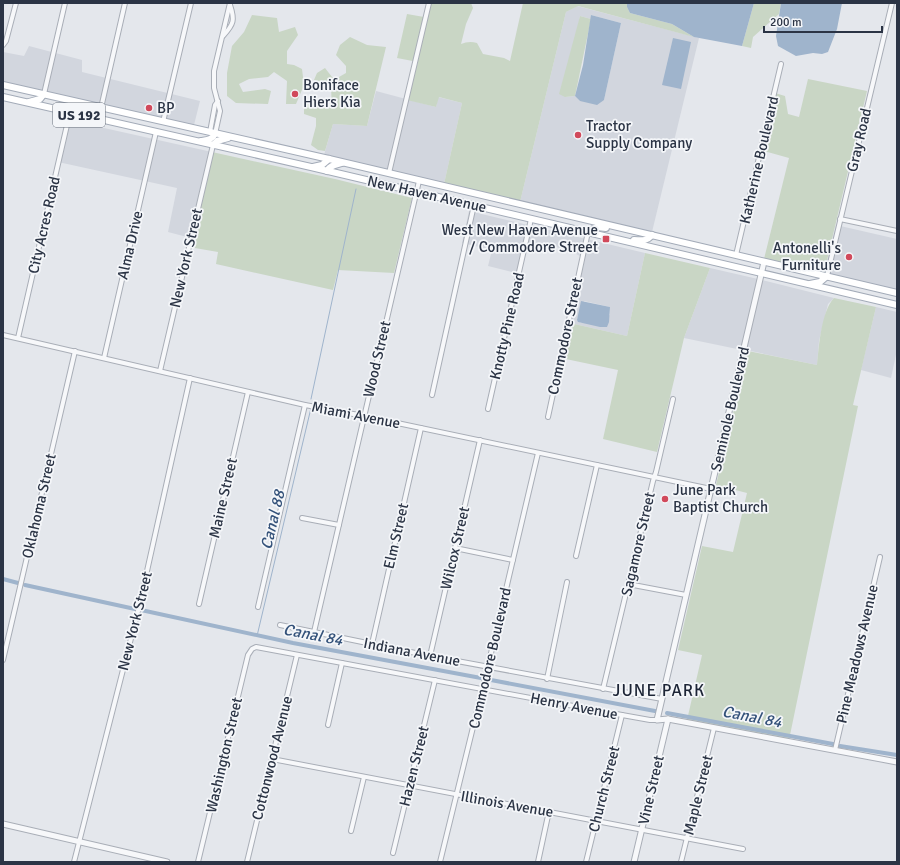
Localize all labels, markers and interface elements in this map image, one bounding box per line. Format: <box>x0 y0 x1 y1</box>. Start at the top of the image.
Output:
scale bar <box>764 8 882 34</box>
text: 200 m <box>770 15 802 30</box>
place label: Boniface Hiers Kia <box>303 76 361 111</box>
marker: Boniface Hiers Kia <box>290 89 300 99</box>
street label: Katherine Boulevard <box>736 94 782 226</box>
place label: BP <box>157 99 175 117</box>
road number: US 192 <box>53 103 105 127</box>
marker: BP <box>144 103 154 113</box>
street label: Gray Road <box>843 106 875 174</box>
place label: Tractor Supply Company <box>586 117 692 152</box>
marker: Tractor Supply Company <box>573 130 583 140</box>
street label: New Haven Avenue <box>366 172 488 216</box>
street label: City Acres Road <box>24 174 64 275</box>
street label: New York Street <box>166 206 206 310</box>
street label: Alma Drive <box>113 209 147 281</box>
place label: West New Haven Avenue / Commodore Street <box>442 221 598 256</box>
marker: West New Haven Avenue / Commodore Street <box>601 234 611 244</box>
place label: Antonelli's Furniture <box>773 239 841 274</box>
marker: Antonelli's Furniture <box>844 252 854 262</box>
street label: Knotty Pine Road <box>486 271 528 381</box>
street label: Commodore Street <box>544 276 586 396</box>
street label: Wood Street <box>359 319 395 399</box>
street label: Seminole Boulevard <box>707 345 753 473</box>
street label: Miami Avenue <box>310 398 402 432</box>
street label: Oklahoma Street <box>18 452 60 560</box>
street label: Maine Street <box>205 456 241 540</box>
place label: June Park Baptist Church <box>673 481 768 516</box>
water label: Canal 88 <box>257 487 290 551</box>
street label: Sagamore Street <box>617 490 659 598</box>
marker: June Park Baptist Church <box>660 494 670 504</box>
street label: Elm Street <box>380 501 412 571</box>
street label: Wilcox Street <box>437 505 473 591</box>
street label: New York Street <box>114 570 156 672</box>
street label: Pine Meadows Avenue <box>832 583 882 725</box>
street label: Commodore Boulevard <box>465 585 515 730</box>
water label: Canal 84 <box>282 619 345 651</box>
street label: Indiana Avenue <box>362 634 462 670</box>
district label: JUNE PARK <box>613 680 705 701</box>
street label: Henry Avenue <box>529 689 619 723</box>
street label: Cottonwood Avenue <box>248 694 296 822</box>
street label: Washington Street <box>202 695 246 815</box>
water label: Canal 84 <box>721 701 784 733</box>
street label: Hazen Street <box>395 724 433 808</box>
street label: Church Street <box>585 744 623 834</box>
street label: Vine Street <box>634 753 668 827</box>
street label: Maple Street <box>679 753 717 837</box>
street label: Illinois Avenue <box>459 787 555 821</box>

